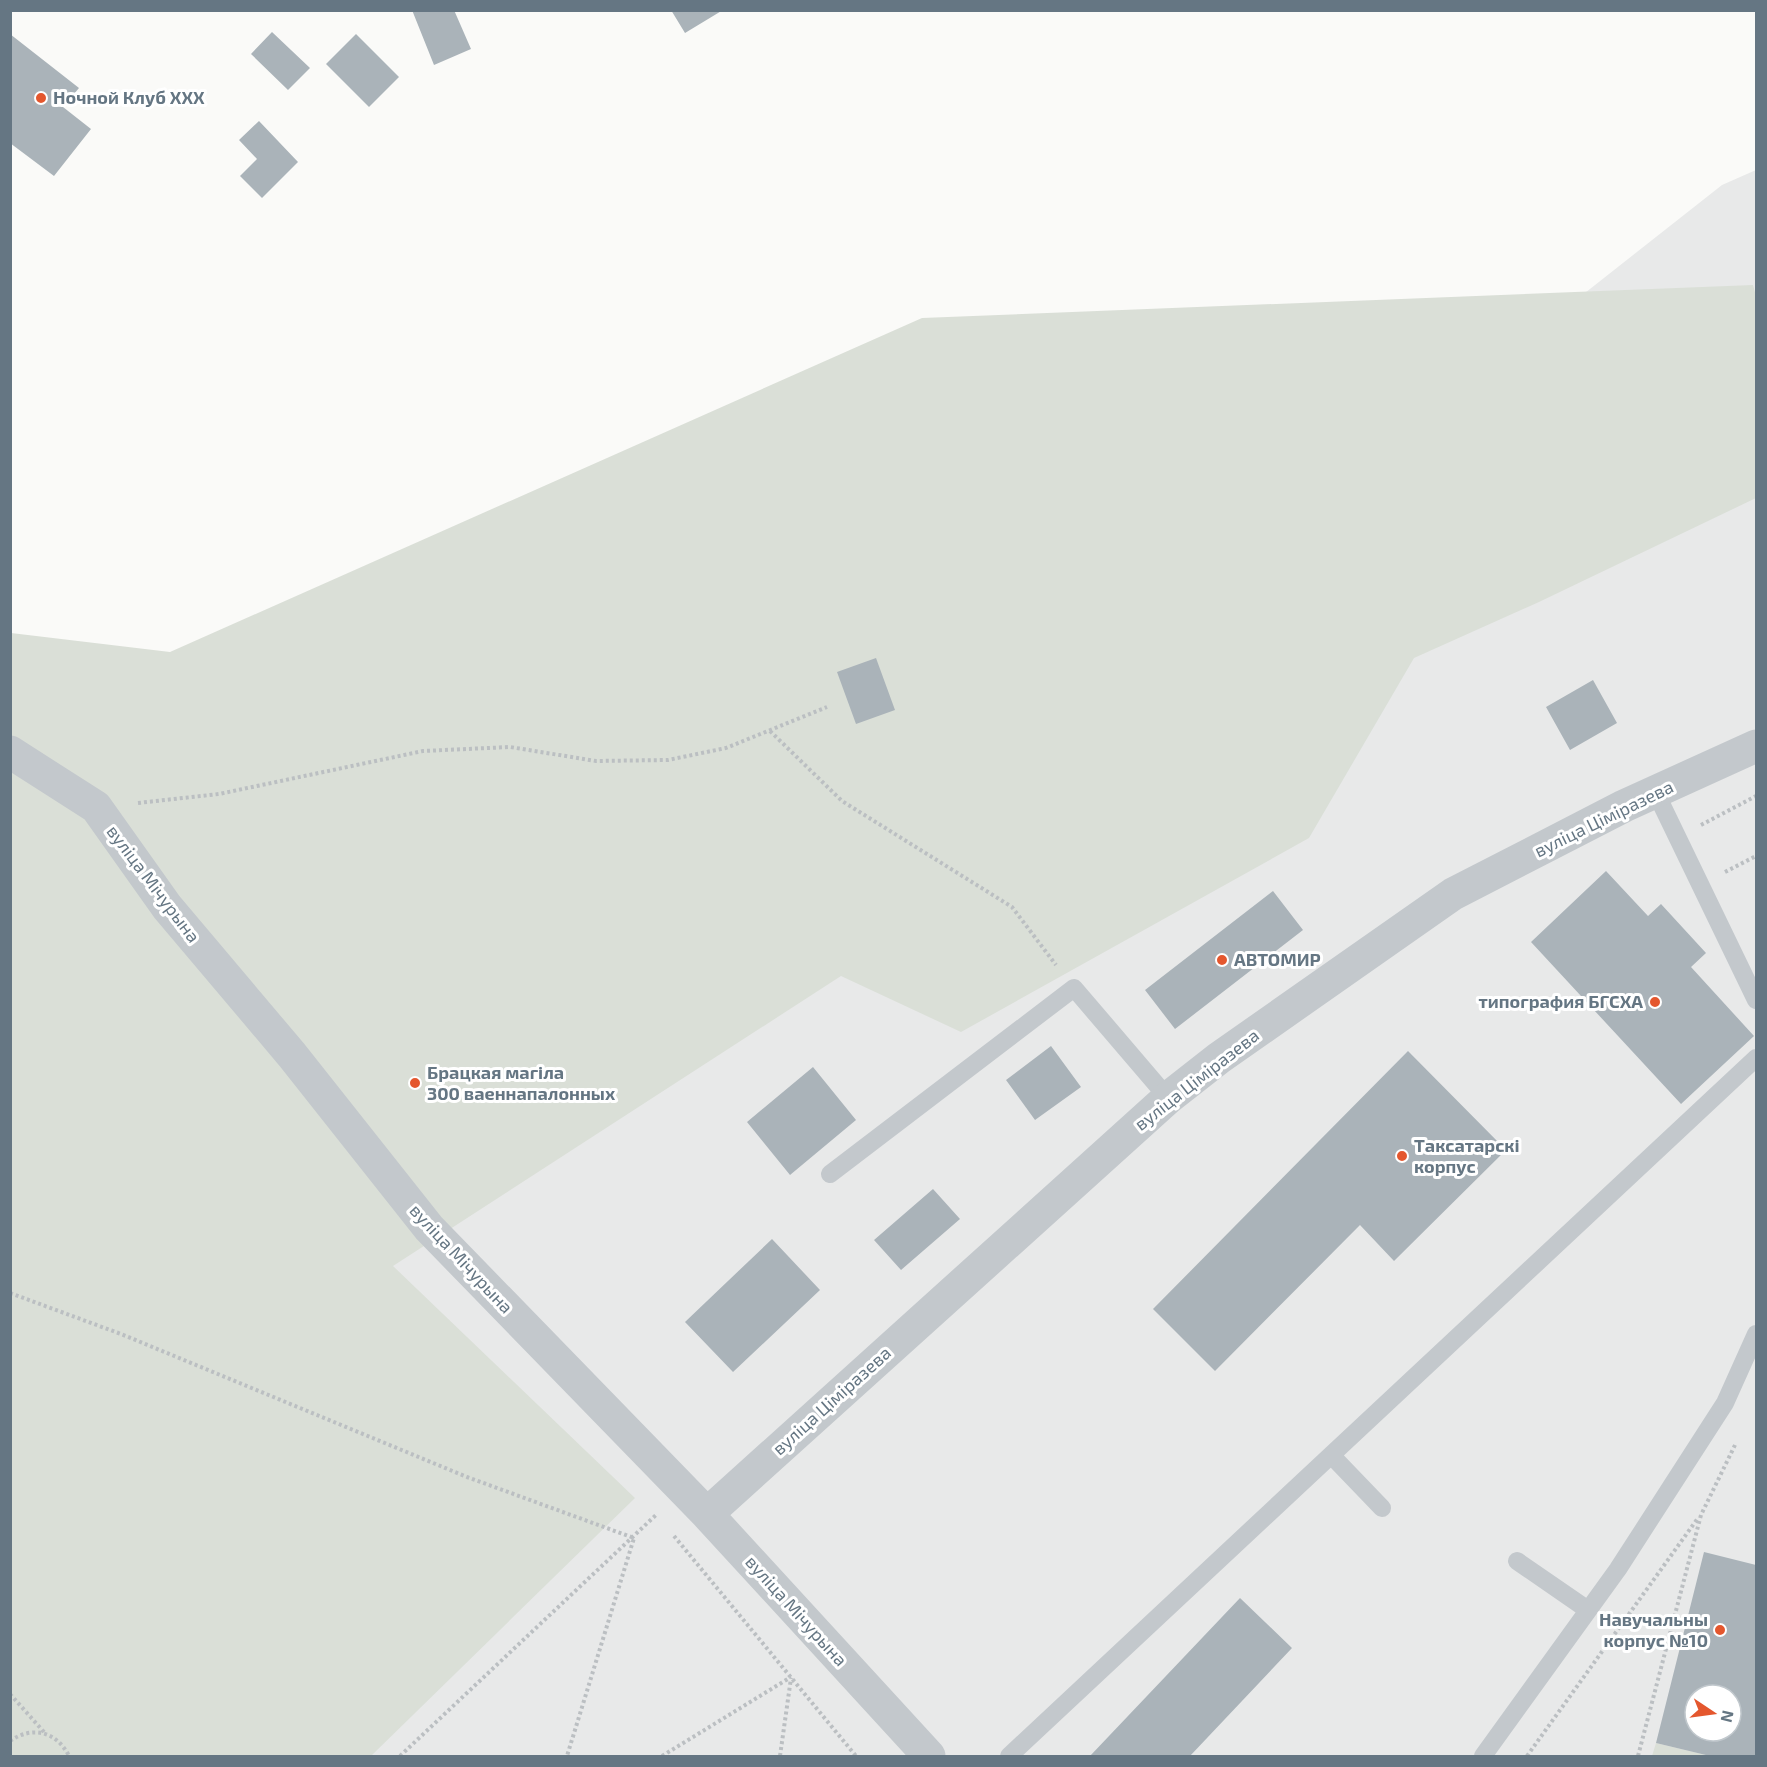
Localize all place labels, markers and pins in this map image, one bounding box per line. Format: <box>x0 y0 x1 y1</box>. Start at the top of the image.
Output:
place label: Ночной Клуб ХХХ <box>53 86 205 108</box>
marker: Ночной Клуб ХХХ <box>34 91 48 105</box>
place label: АВТОМИР <box>1234 948 1321 970</box>
marker: АВТОМИР <box>1215 953 1229 967</box>
place label: типография БГСХА <box>1479 990 1643 1012</box>
marker: типография БГСХА <box>1648 995 1662 1009</box>
place label: Брацкая магіла 300 ваеннапалонных <box>427 1061 616 1104</box>
marker: Брацкая магіла 300 ваеннапалонных <box>408 1076 422 1090</box>
place label: Таксатарскі корпус <box>1414 1134 1520 1177</box>
marker: Таксатарскі корпус <box>1395 1149 1409 1163</box>
place label: Навучальны корпус №10 <box>1599 1608 1708 1651</box>
marker: Навучальны корпус №10 <box>1713 1623 1727 1637</box>

